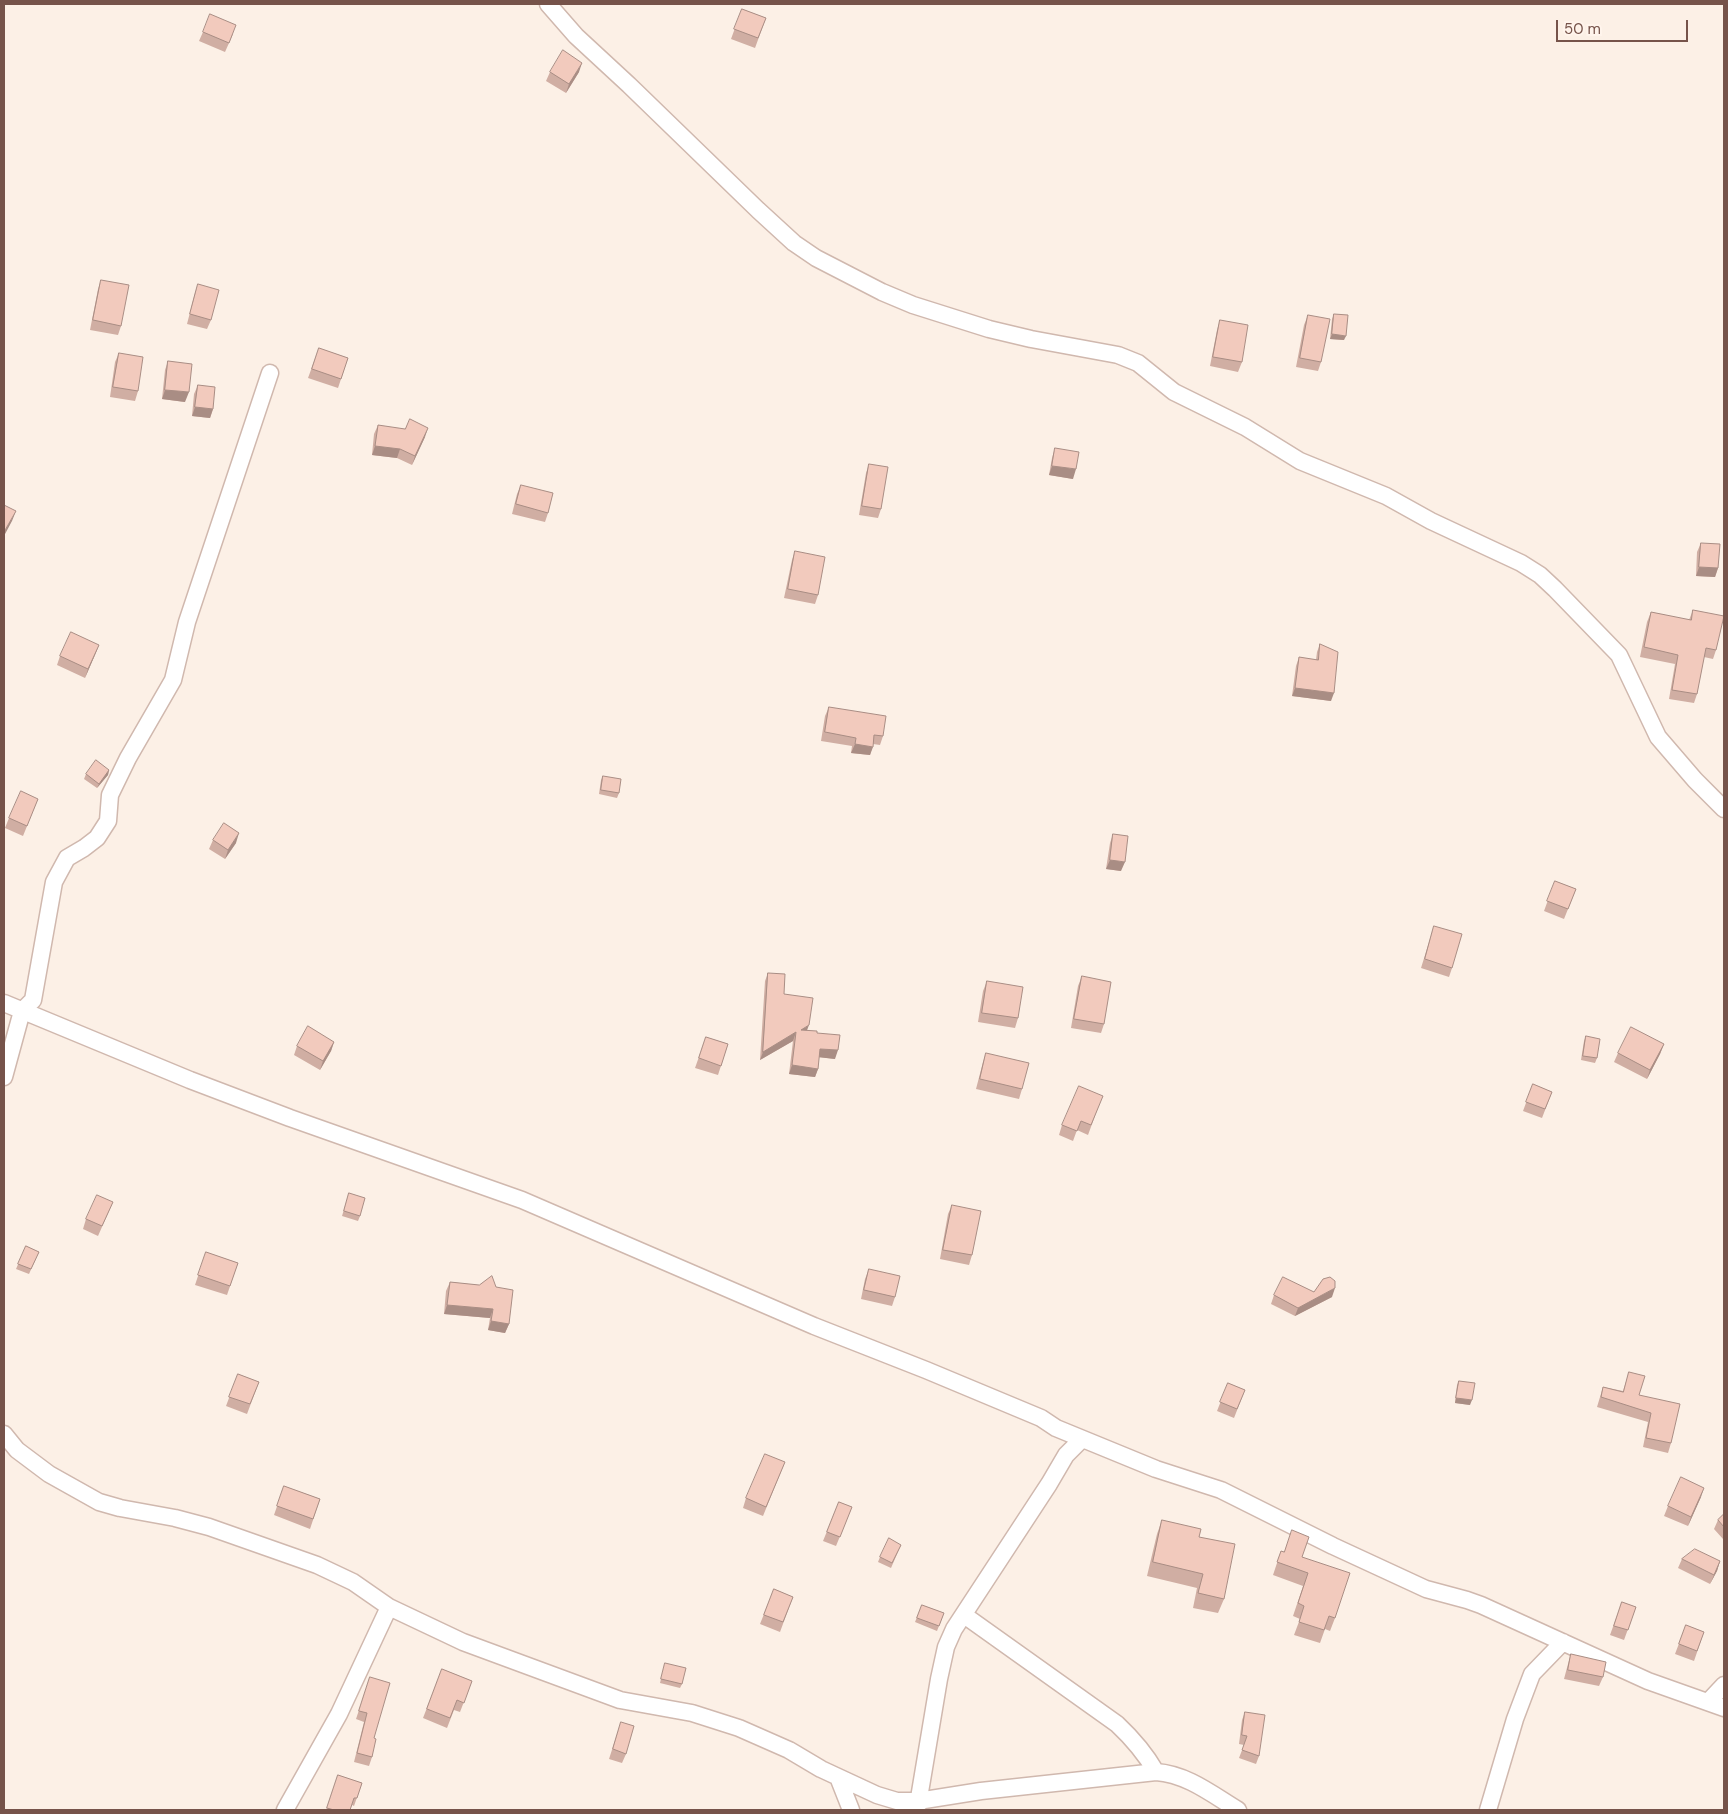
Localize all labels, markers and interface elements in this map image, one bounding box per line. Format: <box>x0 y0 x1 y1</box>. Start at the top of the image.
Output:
scale bar <box>1558 10 1690 42</box>
text: 50 m <box>1564 19 1601 39</box>

